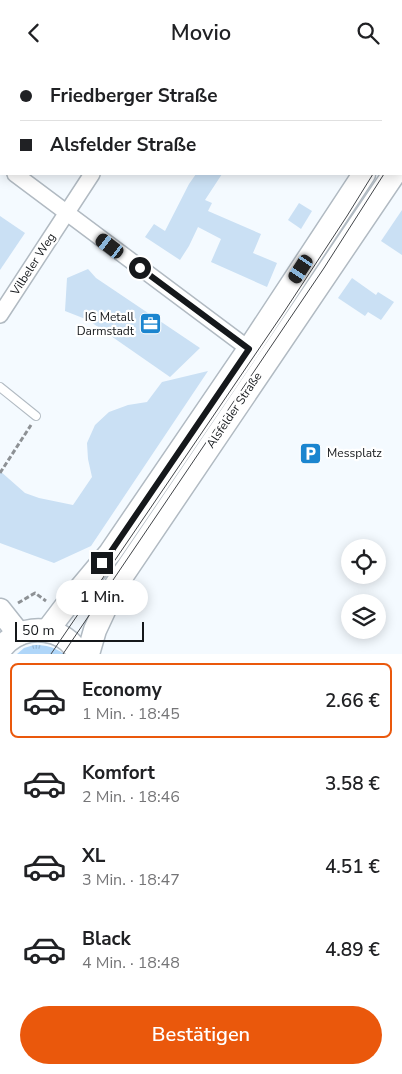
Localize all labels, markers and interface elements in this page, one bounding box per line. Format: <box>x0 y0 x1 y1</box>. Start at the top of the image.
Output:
text: Movio <box>171 18 231 48</box>
icon: back <box>20 19 48 47</box>
icon: search <box>354 19 382 47</box>
text: Friedberger Straße <box>50 83 217 109</box>
text: Alsfelder Straße <box>50 132 196 158</box>
street label: Vilbeler Weg <box>6 230 59 299</box>
car <box>93 231 126 261</box>
car <box>286 252 315 286</box>
route start <box>129 257 151 279</box>
place label: IG Metall Darmstadt <box>77 309 135 339</box>
office icon: IG Metall Darmstadt <box>138 312 162 336</box>
street label: Alsfelder Straße <box>203 369 265 451</box>
parking icon: Messplatz <box>299 441 323 465</box>
place label: Messplatz <box>327 445 382 461</box>
map controls <box>341 539 386 639</box>
button: locate <box>341 539 386 584</box>
route end <box>91 552 113 574</box>
callout: 1 Min. <box>56 581 148 615</box>
text: 1 Min. <box>80 586 124 608</box>
button: layers <box>341 594 386 639</box>
scale bar <box>15 619 144 642</box>
text: 50 m <box>22 621 54 640</box>
text: Economy <box>82 677 162 703</box>
icon: car <box>22 678 67 723</box>
text: 2.66 € <box>325 688 380 714</box>
text: 1 Min. · 18:45 <box>82 703 180 725</box>
text: Komfort <box>82 760 155 786</box>
icon: car <box>22 761 67 806</box>
text: 3.58 € <box>325 771 380 797</box>
text: 2 Min. · 18:46 <box>82 786 180 808</box>
text: XL <box>82 843 105 869</box>
icon: car <box>22 844 67 889</box>
text: 4.51 € <box>325 854 380 880</box>
text: 3 Min. · 18:47 <box>82 869 180 891</box>
text: Black <box>82 926 131 952</box>
icon: car <box>22 927 67 972</box>
text: 4.89 € <box>325 937 380 963</box>
text: 4 Min. · 18:48 <box>82 952 180 974</box>
button: Bestätigen <box>20 1006 382 1064</box>

